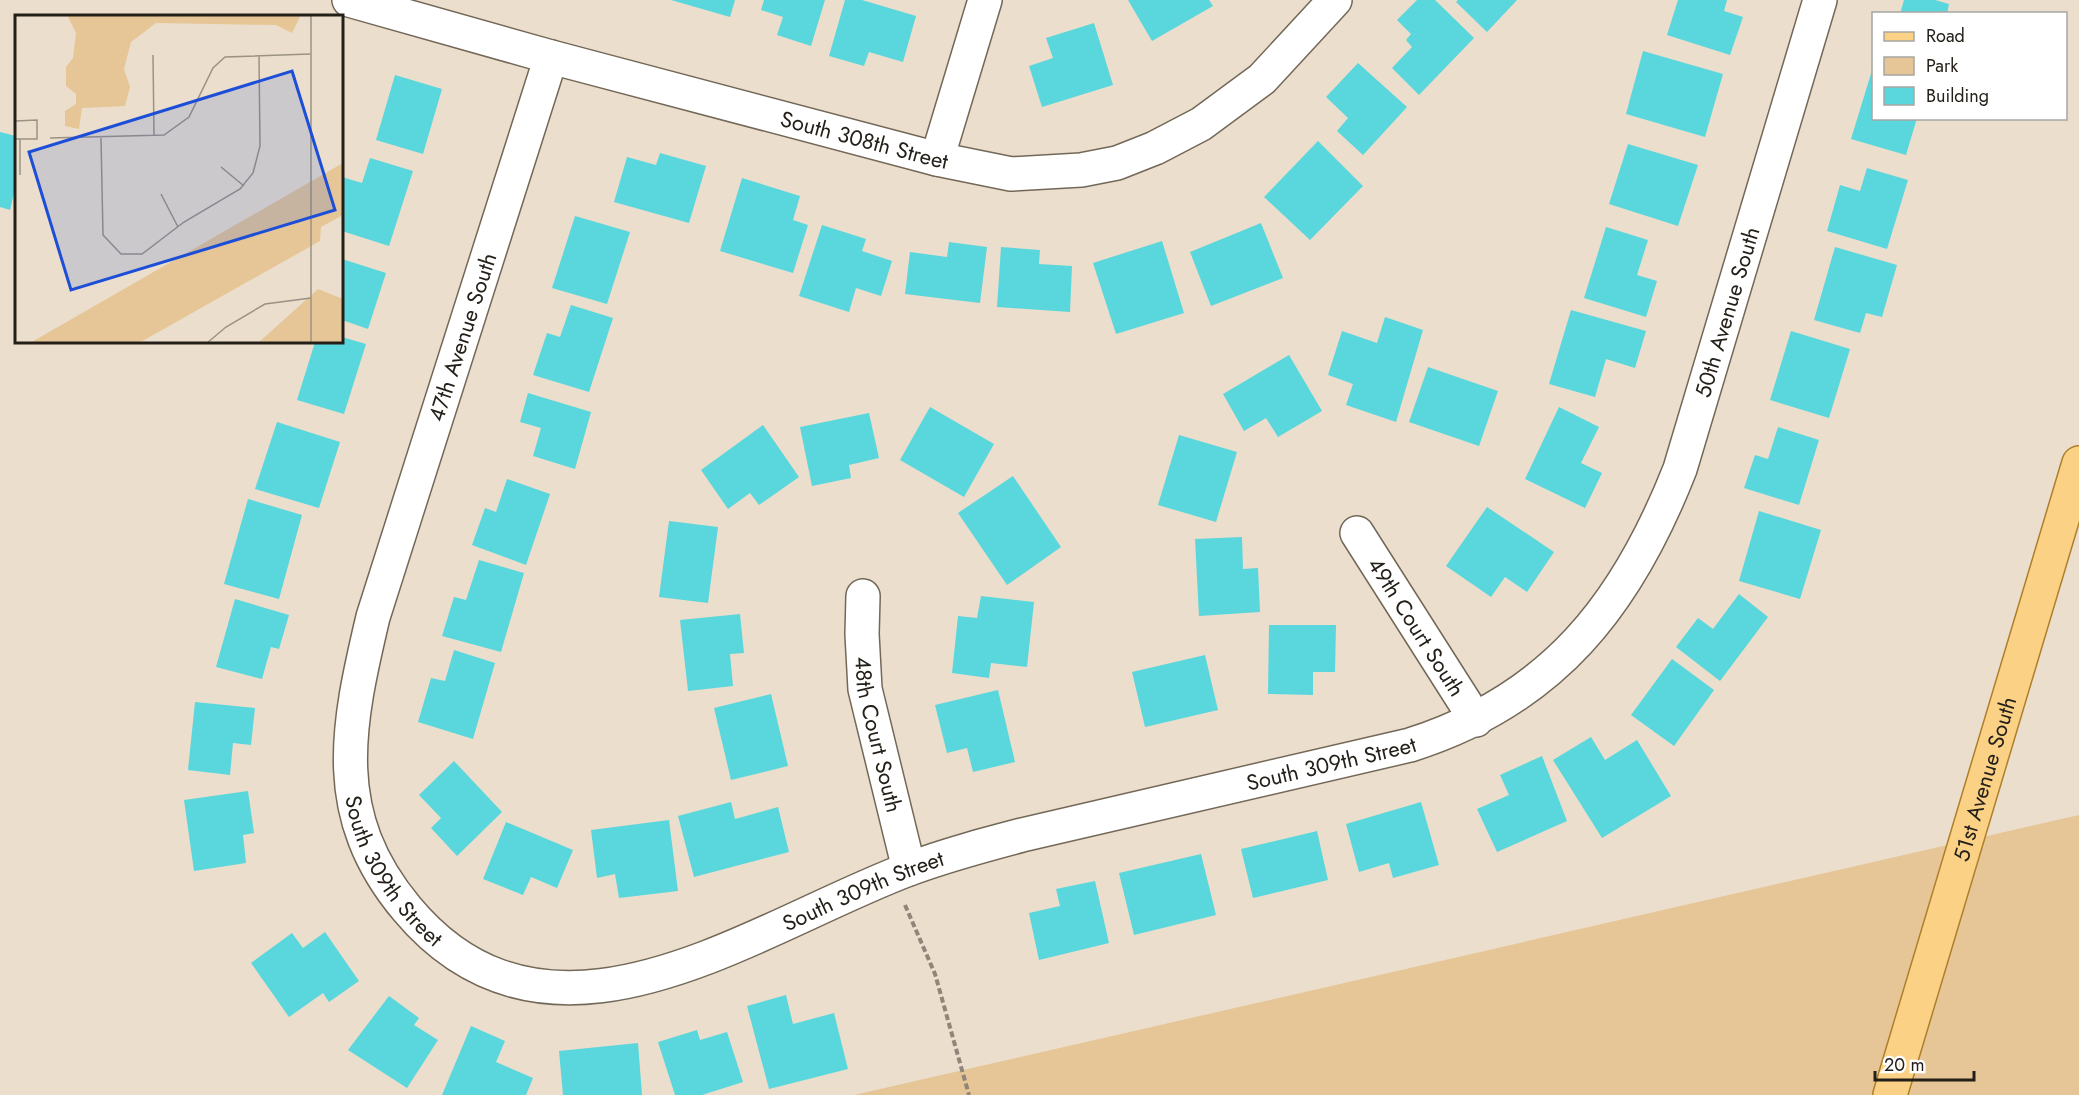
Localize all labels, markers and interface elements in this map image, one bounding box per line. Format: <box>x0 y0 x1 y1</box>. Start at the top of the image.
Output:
legend <box>1872 12 2067 120</box>
inset map <box>15 15 344 344</box>
text: Road <box>1926 23 1965 49</box>
text: Park <box>1926 53 1958 79</box>
text: Building <box>1926 83 1989 109</box>
street label: South 308th Street <box>777 102 952 177</box>
street label: 50th Avenue South <box>1686 223 1767 401</box>
street label: 47th Avenue South <box>420 249 504 425</box>
street label: 49th Court South <box>1360 551 1473 703</box>
street label: 48th Court South <box>847 656 911 816</box>
street label: 51st Avenue South <box>1945 692 2024 865</box>
street label: South 309th Street <box>1243 728 1421 798</box>
street label: South 309th Street <box>337 793 450 954</box>
street label: South 309th Street <box>777 842 948 939</box>
scale bar <box>1875 1044 1974 1082</box>
text: 20 m <box>1884 1052 1924 1078</box>

